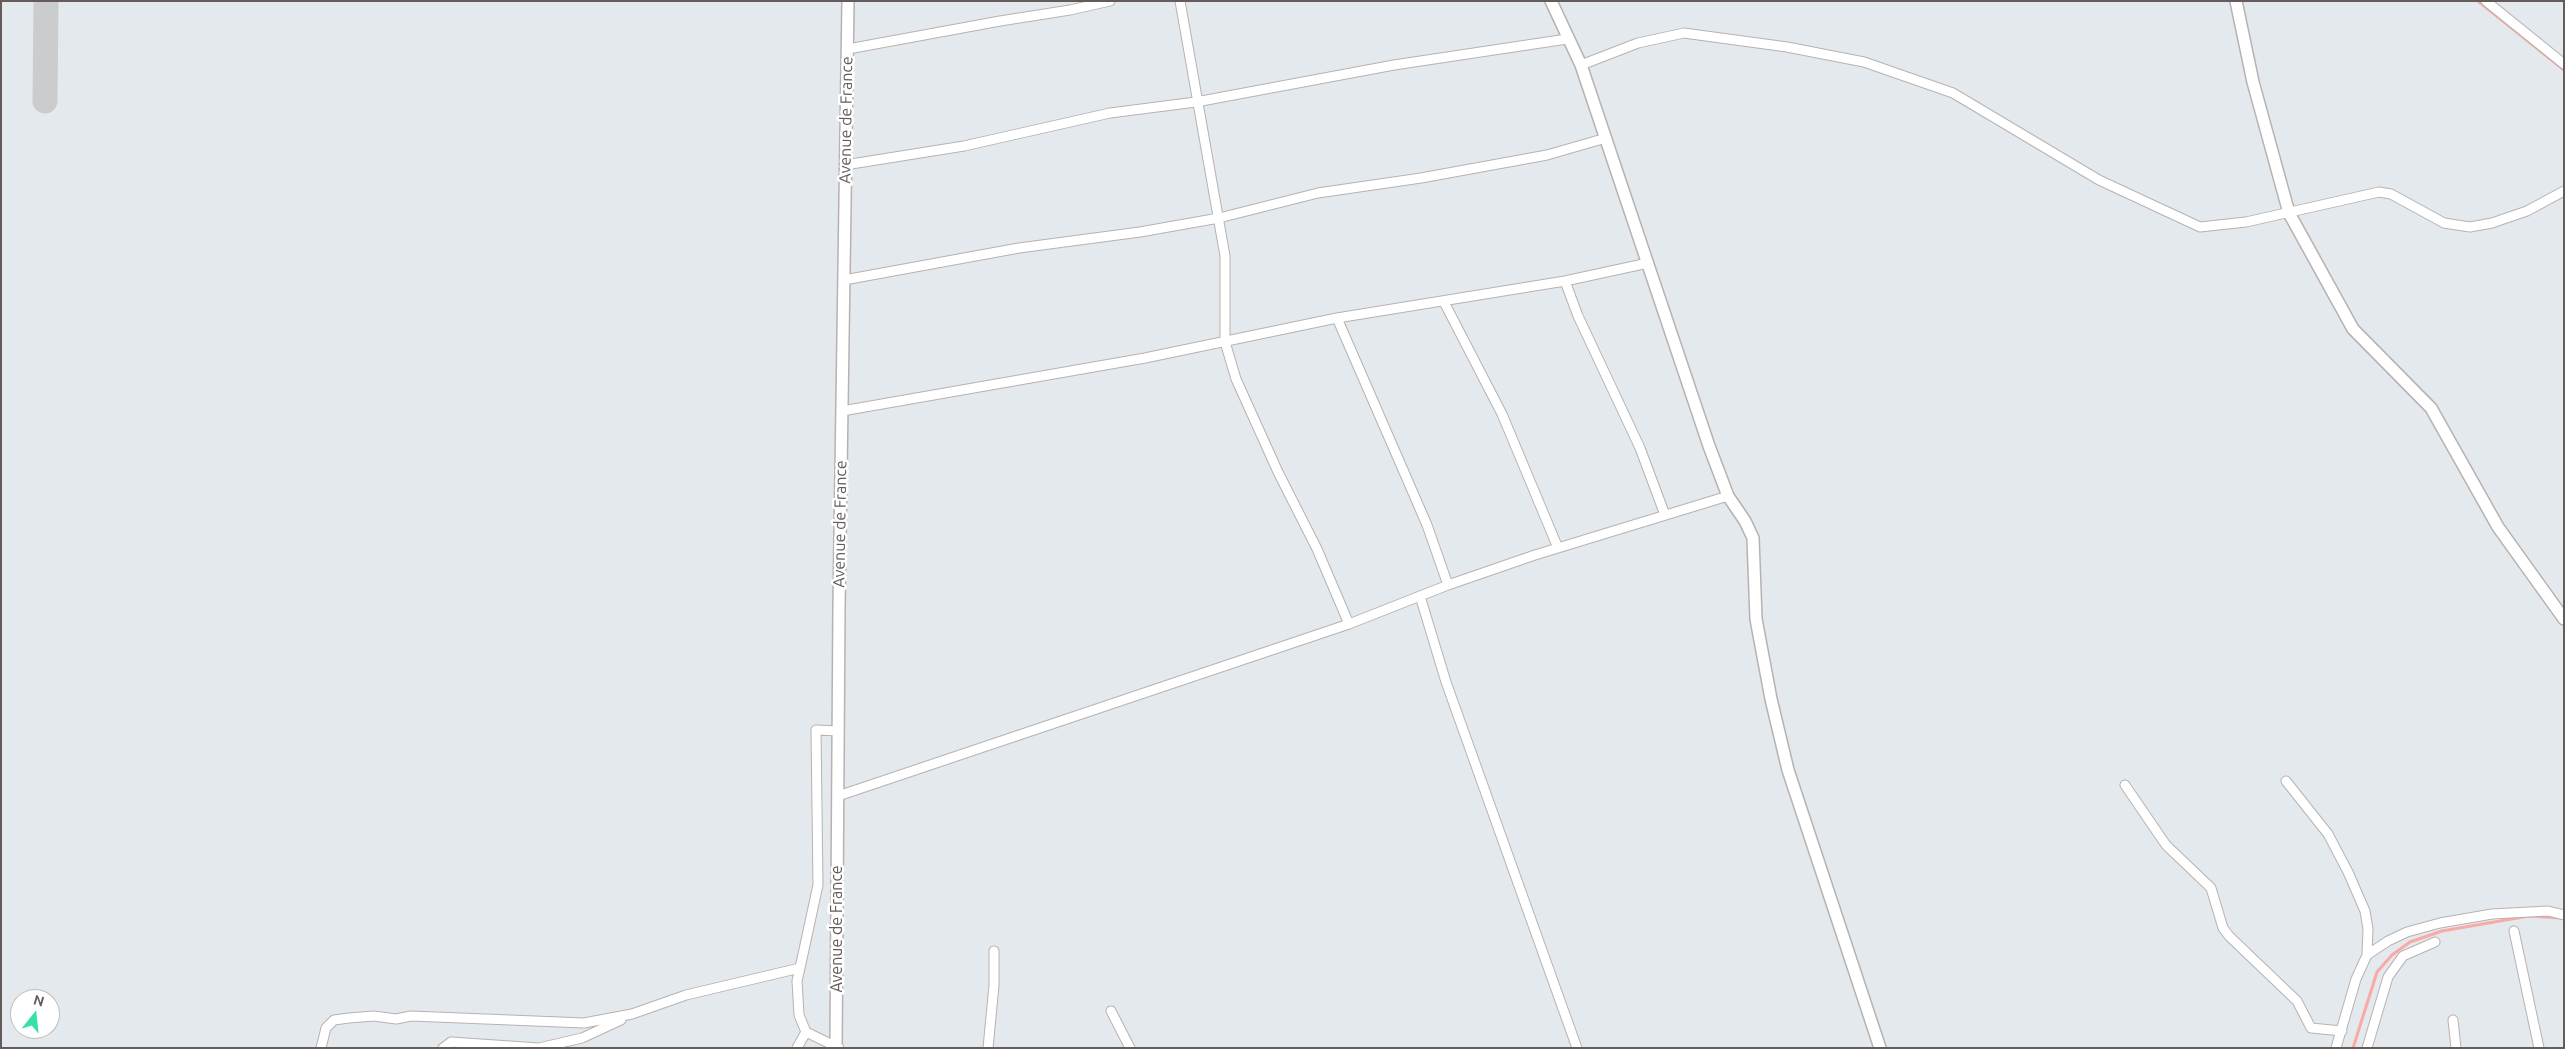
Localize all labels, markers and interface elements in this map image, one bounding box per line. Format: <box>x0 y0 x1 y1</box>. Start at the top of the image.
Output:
street label: Avenue de France <box>835 56 857 184</box>
street label: Avenue de France <box>829 460 851 588</box>
street label: Avenue de France <box>827 865 847 993</box>
north arrow <box>10 989 60 1039</box>
text: N <box>32 991 46 1010</box>

